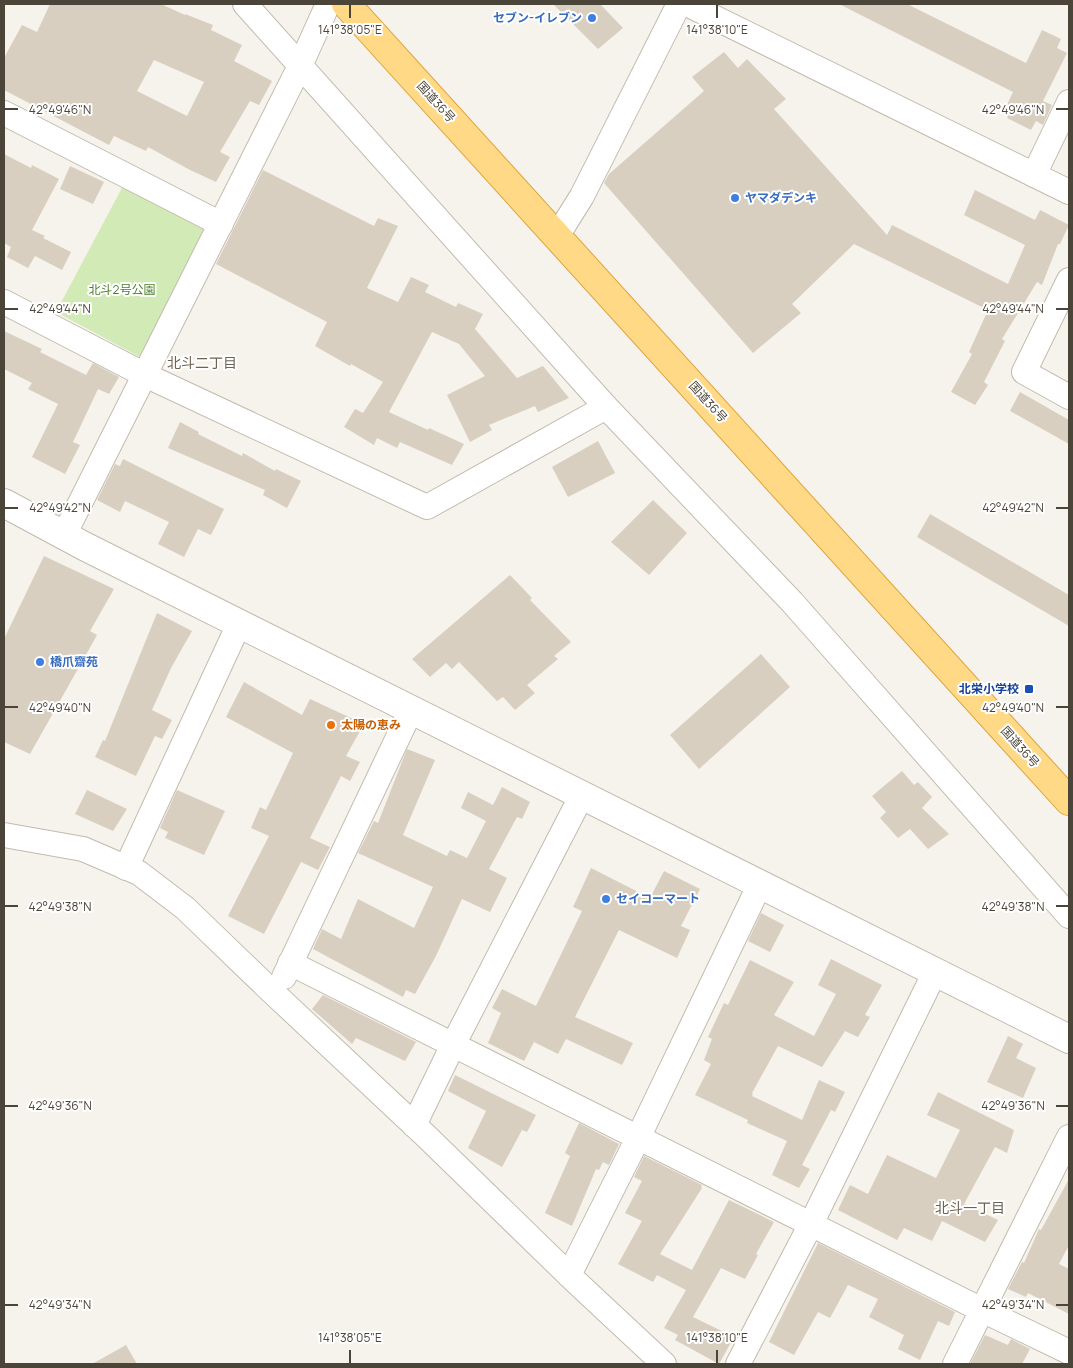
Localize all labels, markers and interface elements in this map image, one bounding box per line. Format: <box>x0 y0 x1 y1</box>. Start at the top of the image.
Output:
place label: セブン-イレブン <box>493 9 582 26</box>
marker: セブン-イレブン <box>586 12 598 24</box>
text: 141°38'05"E <box>318 21 382 38</box>
text: 141°38'10"E <box>686 21 748 38</box>
street label: 国道36号 <box>413 77 459 126</box>
text: 42°49'46"N <box>29 101 91 118</box>
text: 42°49'46"N <box>982 101 1044 118</box>
place label: ヤマダデンキ <box>745 189 817 206</box>
marker: ヤマダデンキ <box>729 192 741 204</box>
park label: 北斗2号公園 <box>89 281 155 298</box>
text: 42°49'44"N <box>29 300 91 317</box>
text: 42°49'44"N <box>982 300 1044 317</box>
district label: 北斗二丁目 <box>167 353 237 372</box>
street label: 国道36号 <box>685 377 731 426</box>
text: 42°49'42"N <box>29 499 91 516</box>
text: 42°49'42"N <box>982 499 1044 516</box>
place label: 橋爪齋苑 <box>50 653 98 670</box>
marker: 橋爪齋苑 <box>34 656 46 668</box>
place label: 北栄小学校 <box>959 680 1019 697</box>
marker: 北栄小学校 <box>1023 683 1035 695</box>
text: 42°49'40"N <box>29 699 91 716</box>
text: 42°49'40"N <box>982 699 1044 716</box>
place label: 太陽の恵み <box>341 716 401 733</box>
marker: 太陽の恵み <box>325 719 337 731</box>
street label: 国道36号 <box>997 722 1043 771</box>
place label: セイコーマート <box>616 890 700 907</box>
marker: セイコーマート <box>600 893 612 905</box>
text: 42°49'38"N <box>29 898 91 915</box>
text: 42°49'38"N <box>982 898 1044 915</box>
text: 42°49'36"N <box>28 1097 92 1114</box>
text: 42°49'36"N <box>981 1097 1045 1114</box>
district label: 北斗一丁目 <box>935 1198 1005 1217</box>
text: 42°49'34"N <box>29 1296 91 1313</box>
text: 42°49'34"N <box>982 1296 1044 1313</box>
text: 141°38'05"E <box>318 1329 382 1346</box>
text: 141°38'10"E <box>686 1329 748 1346</box>

